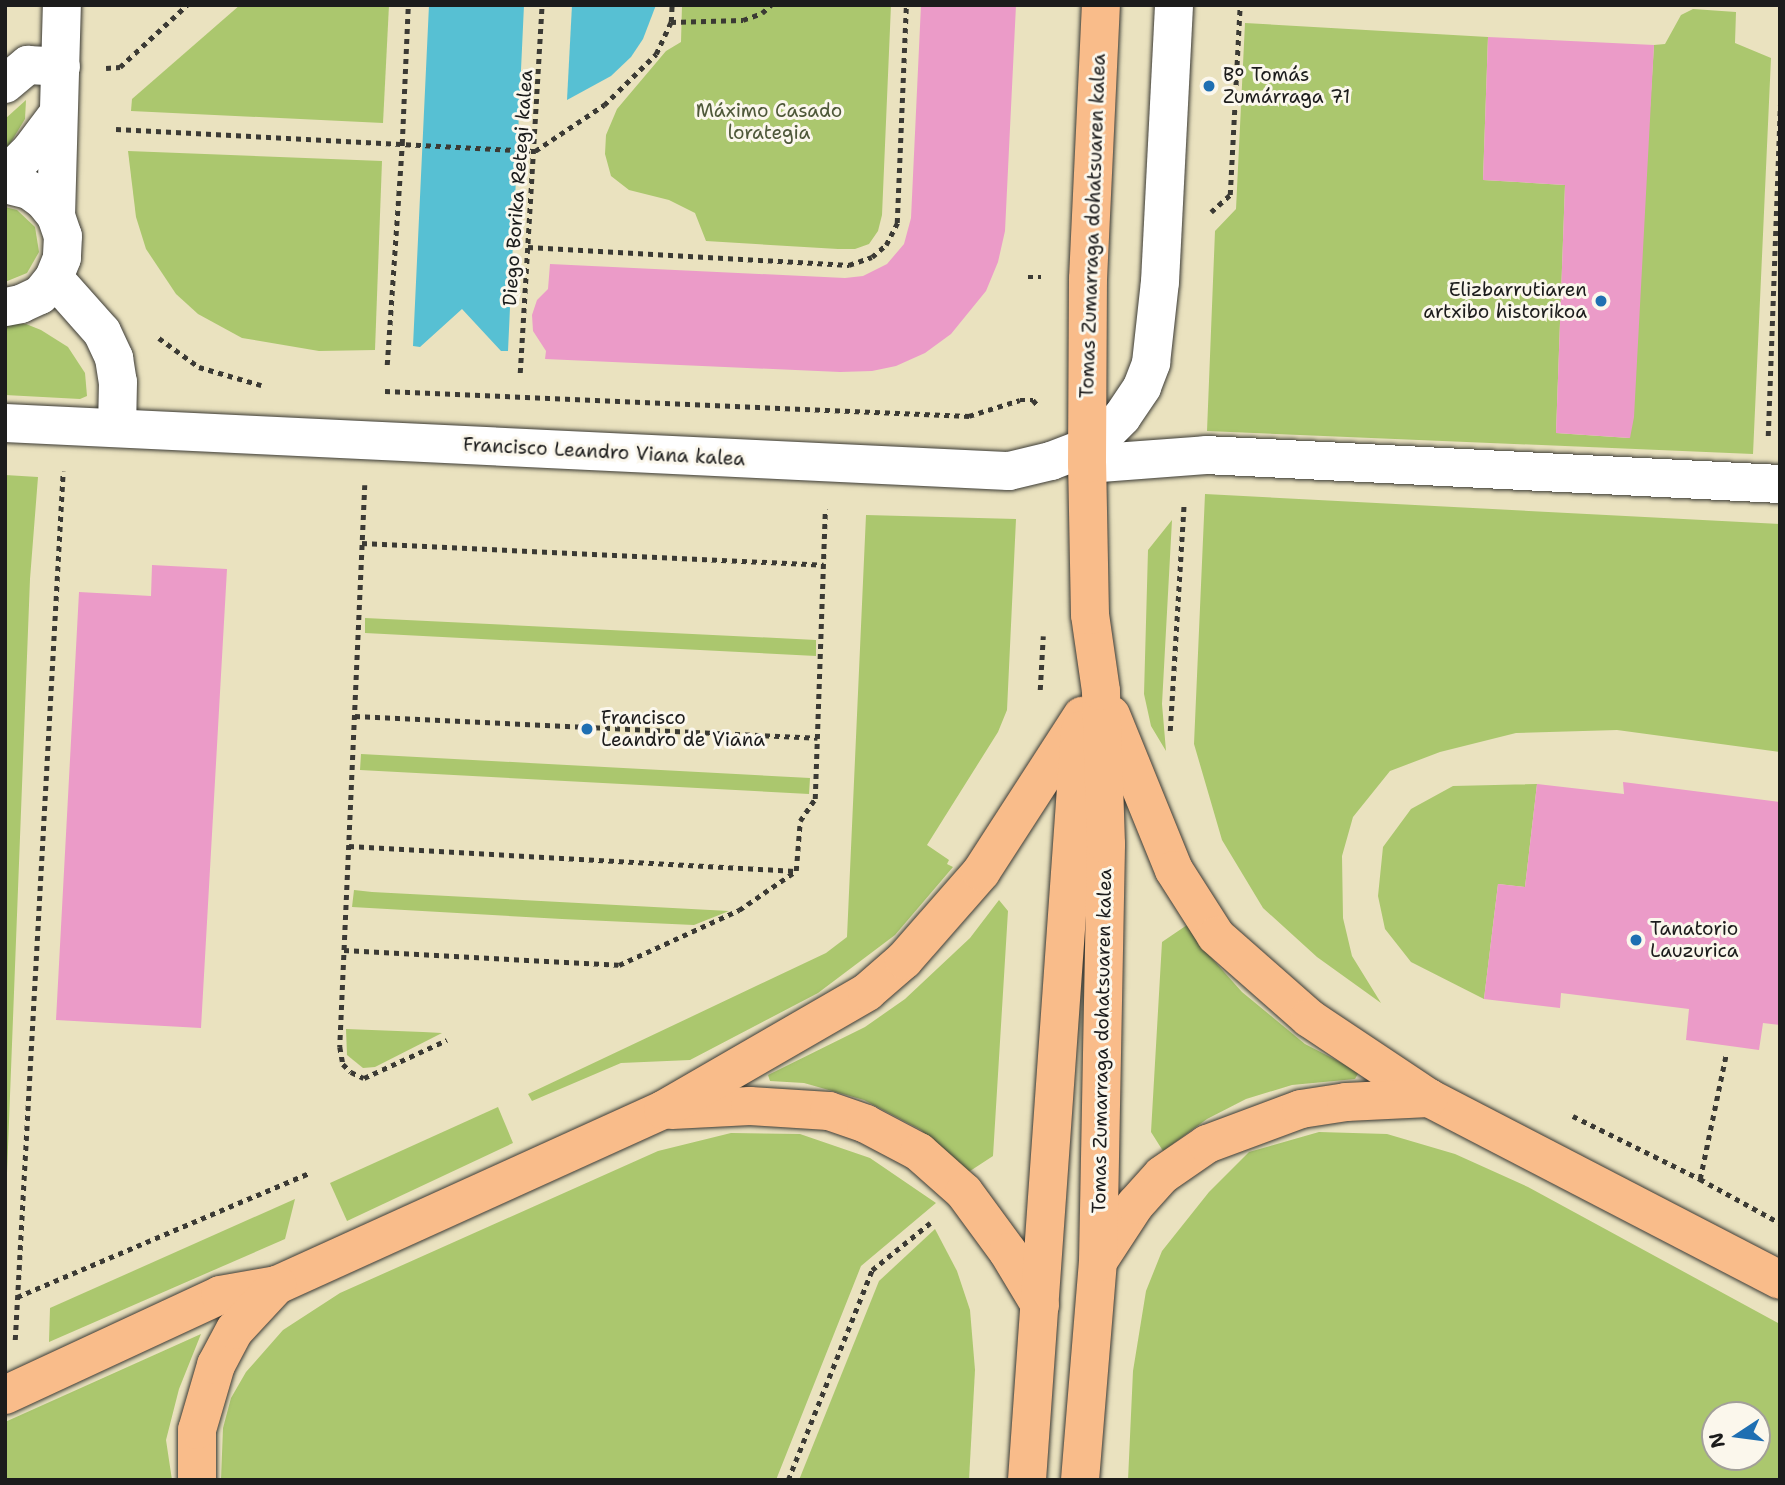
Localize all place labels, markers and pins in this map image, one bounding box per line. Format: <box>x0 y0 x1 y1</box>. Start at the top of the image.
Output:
place label: Bº Tomás Zumárraga 71 <box>1223 64 1350 108</box>
marker: Bº Tomás Zumárraga 71 <box>1201 78 1217 94</box>
place label: Elizbarrutiaren artxibo historikoa <box>1423 279 1587 323</box>
marker: Elizbarrutiaren artxibo historikoa <box>1593 293 1609 309</box>
place label: Francisco Leandro de Viana <box>601 707 765 751</box>
marker: Francisco Leandro de Viana <box>579 721 595 737</box>
place label: Tanatorio Lauzurica <box>1650 918 1739 962</box>
marker: Tanatorio Lauzurica <box>1628 932 1644 948</box>

